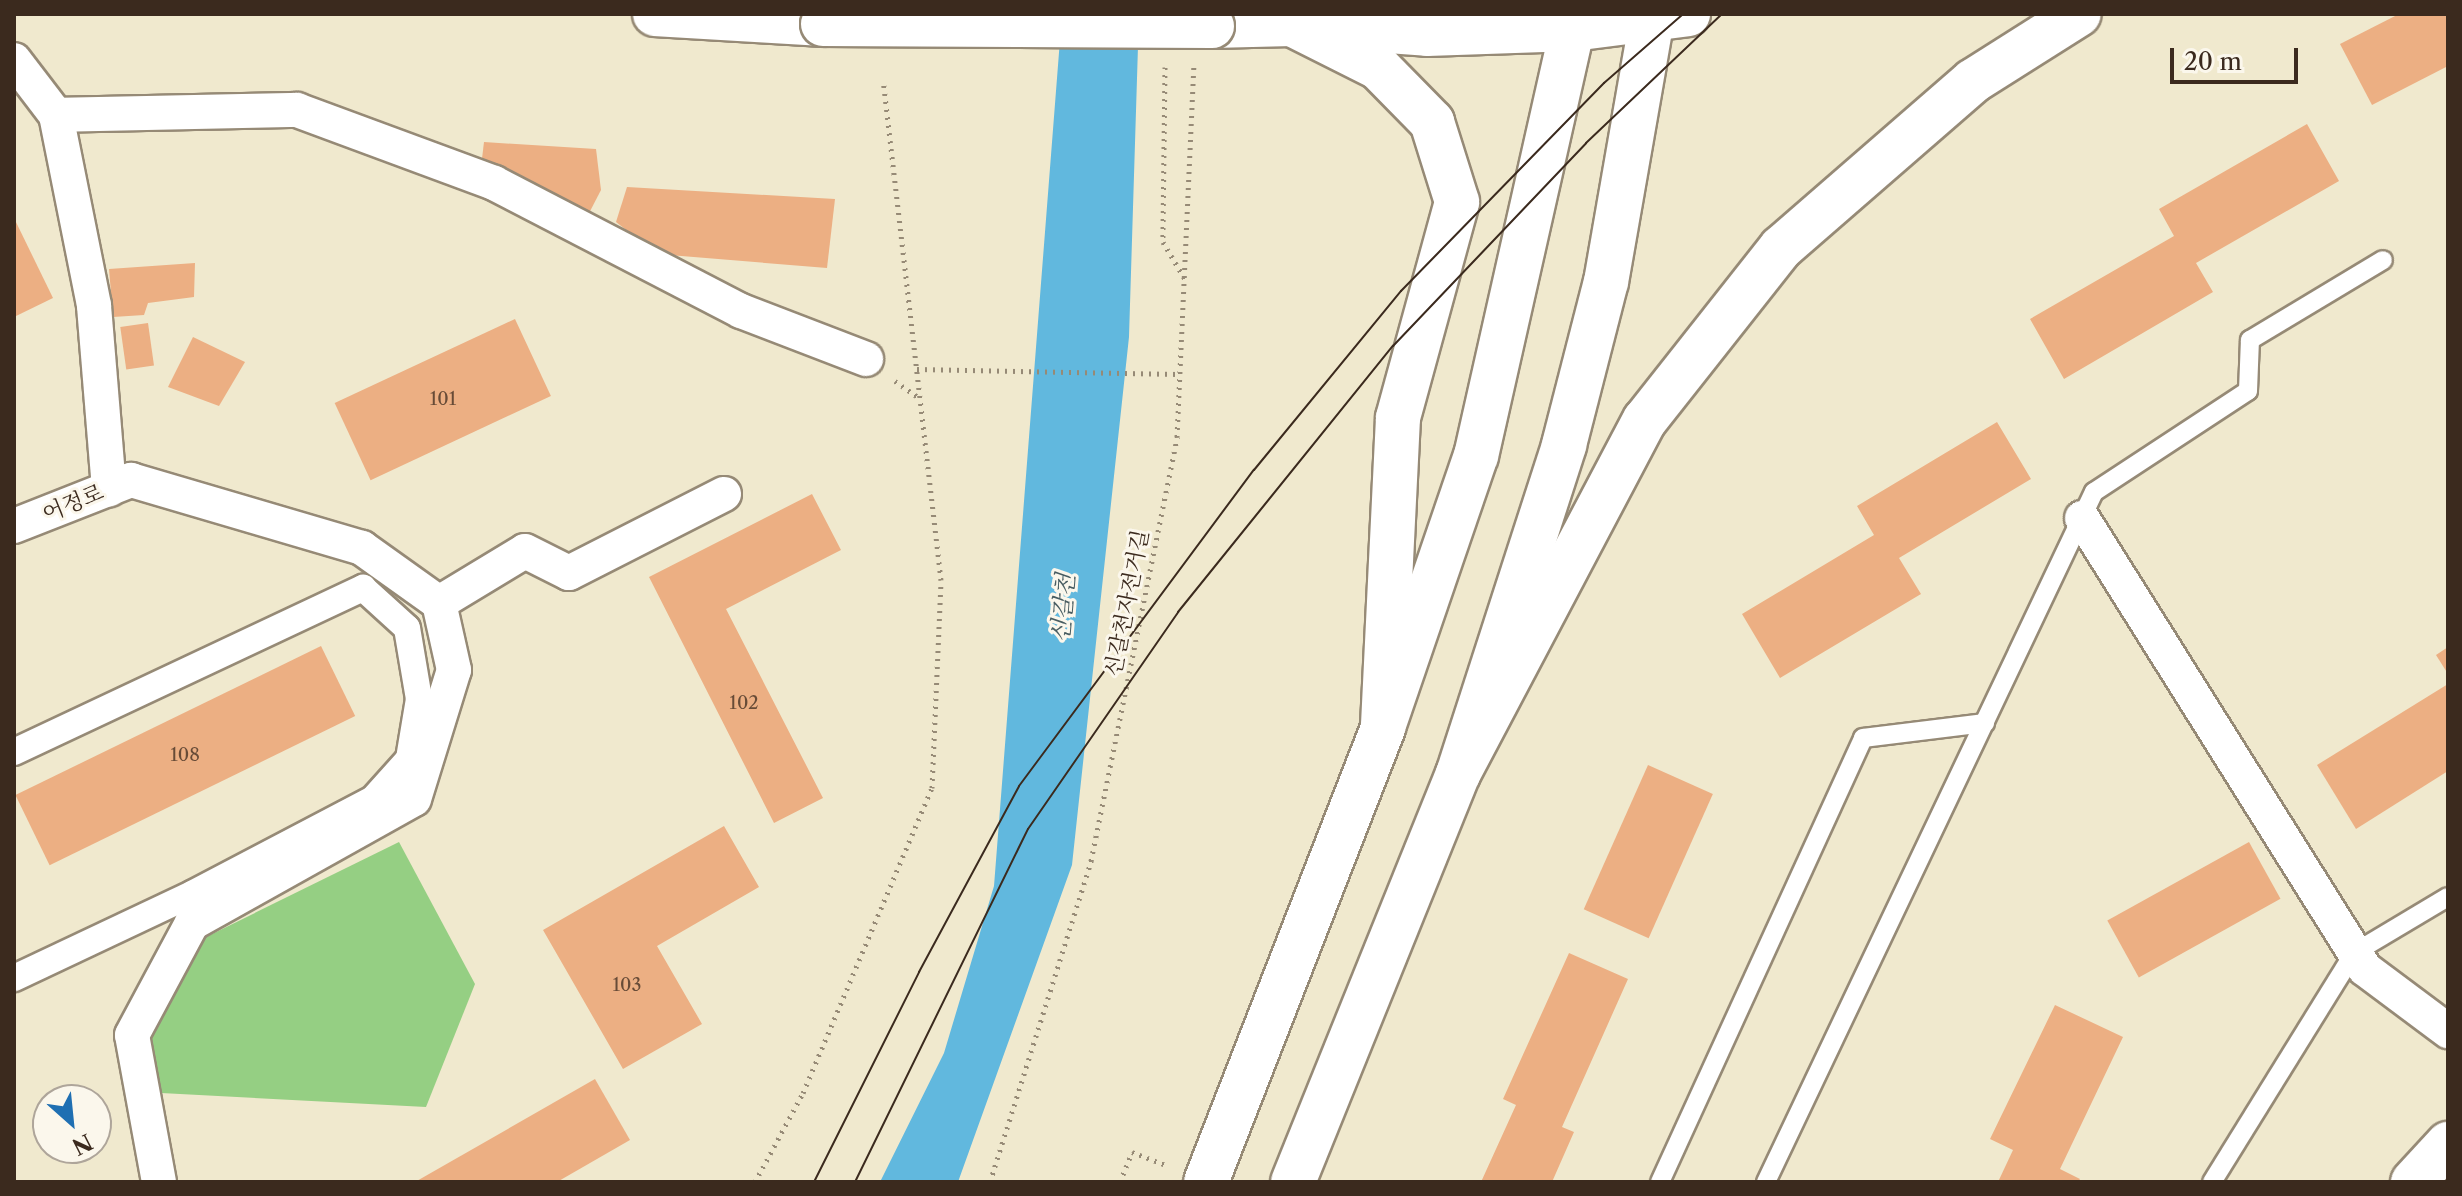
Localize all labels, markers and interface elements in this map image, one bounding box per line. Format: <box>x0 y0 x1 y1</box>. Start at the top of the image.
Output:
scale bar <box>2174 32 2302 82</box>
text: 20 m <box>2184 47 2242 76</box>
house number: 101 <box>430 388 456 410</box>
street label: 어정로 <box>38 479 108 527</box>
street label: 신갈천자전거길 <box>1100 527 1154 679</box>
water label: 신갈천 <box>1046 572 1080 644</box>
house number: 102 <box>729 692 759 714</box>
house number: 108 <box>170 744 200 766</box>
house number: 103 <box>613 974 641 996</box>
north arrow <box>32 1084 112 1164</box>
text: N <box>68 1128 97 1160</box>

